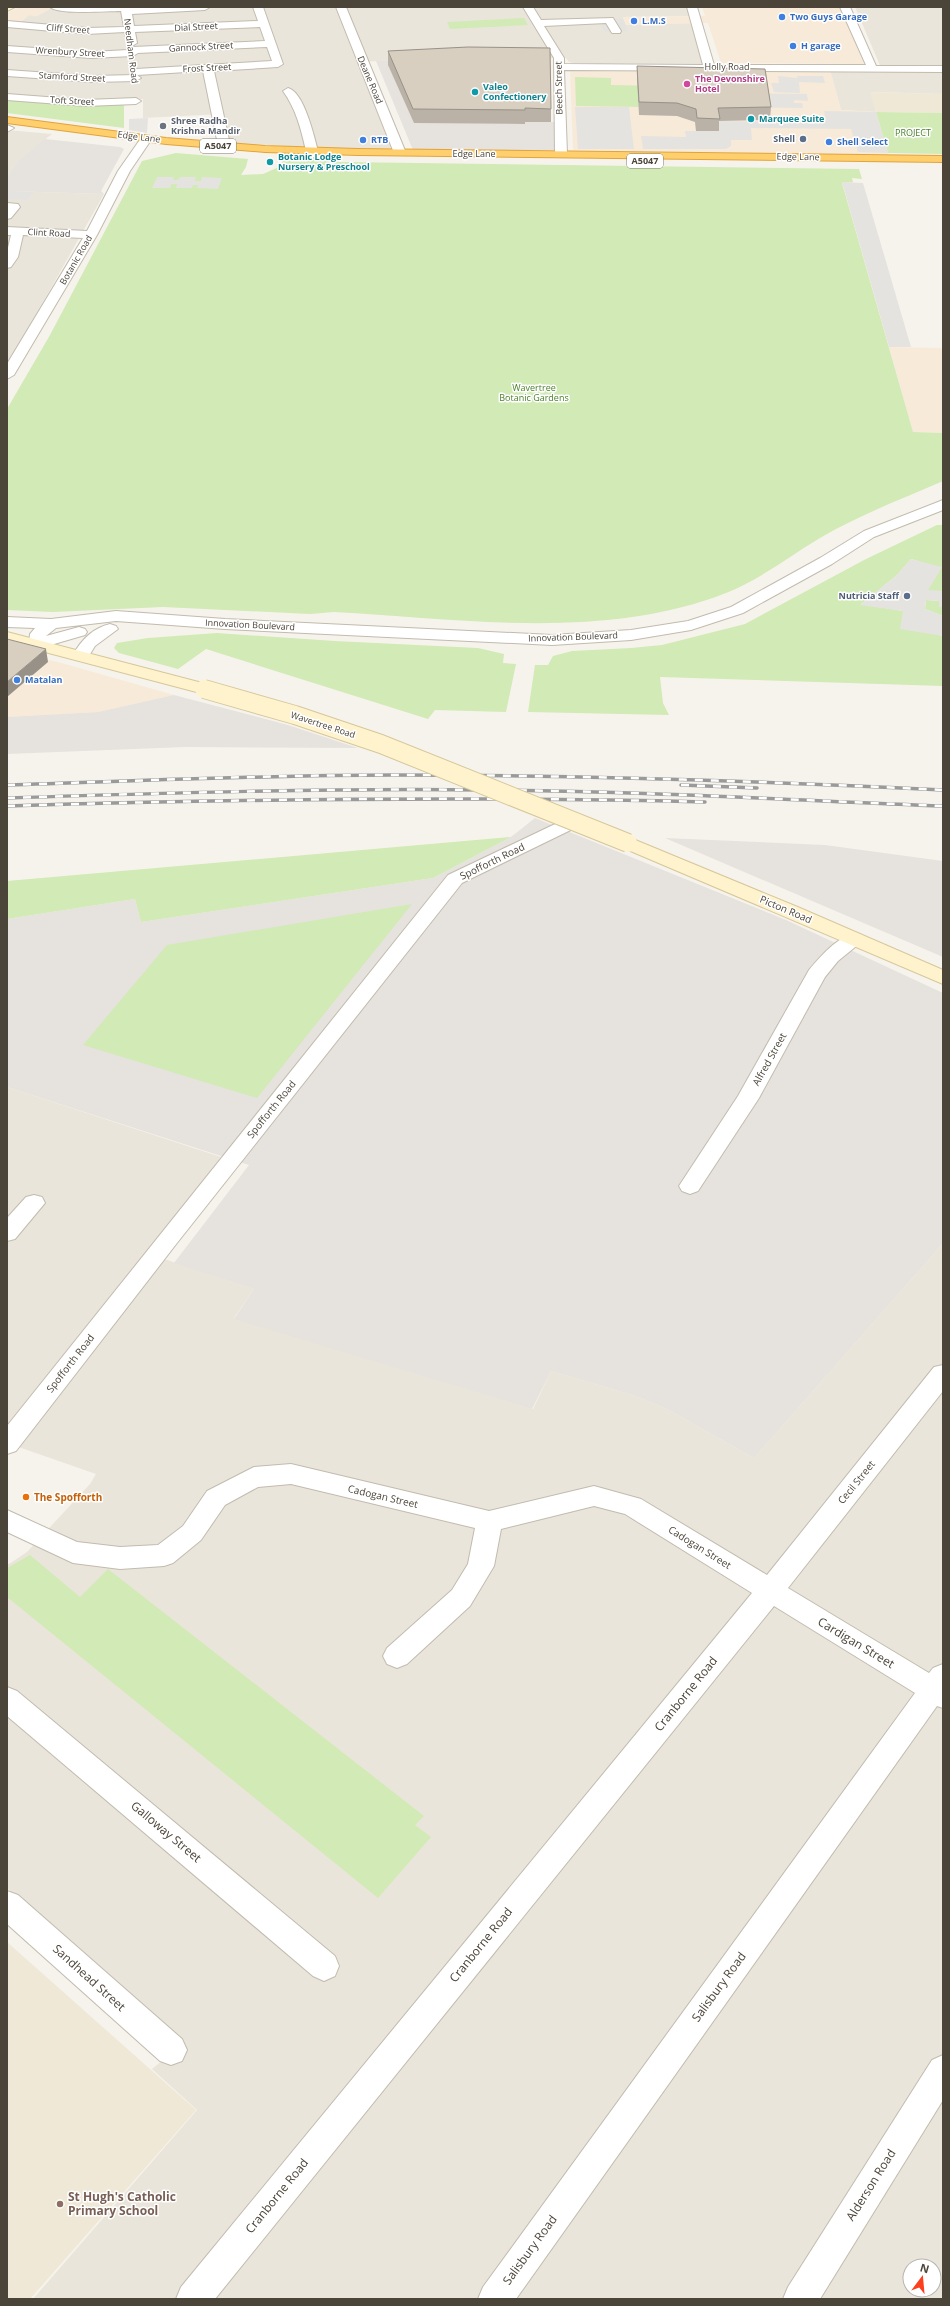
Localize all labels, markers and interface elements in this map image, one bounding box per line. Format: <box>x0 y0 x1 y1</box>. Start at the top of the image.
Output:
place label: Two Guys Garage <box>790 10 867 23</box>
marker: Two Guys Garage <box>777 12 787 22</box>
place label: L.M.S <box>642 14 666 27</box>
marker: L.M.S <box>629 16 639 26</box>
street label: Needham Road <box>121 18 142 84</box>
street label: Dial Street <box>174 19 218 34</box>
street label: Cliff Street <box>46 20 90 37</box>
street label: Gannock Street <box>168 38 234 55</box>
place label: H garage <box>801 39 841 52</box>
marker: H garage <box>788 41 798 51</box>
street label: Wrenbury Street <box>35 43 105 60</box>
street label: Deane Road <box>355 54 386 106</box>
street label: Frost Street <box>182 60 232 75</box>
street label: Holly Road <box>705 60 749 73</box>
street label: Beech Street <box>552 61 565 115</box>
street label: Stamford Street <box>38 68 106 85</box>
place label: The Devonshire Hotel <box>695 72 765 95</box>
marker: The Devonshire Hotel <box>682 79 692 89</box>
place label: Valeo Confectionery <box>483 80 547 103</box>
marker: Valeo Confectionery <box>470 87 480 97</box>
street label: Toft Street <box>50 93 94 108</box>
place label: Marquee Suite <box>759 112 824 125</box>
place label: Shree Radha Krishna Mandir <box>171 114 240 137</box>
marker: Marquee Suite <box>746 114 756 124</box>
marker: Shree Radha Krishna Mandir <box>158 121 168 131</box>
park label: PROJECT <box>895 126 931 139</box>
street label: Edge Lane <box>117 127 161 146</box>
place label: Shell <box>773 132 795 145</box>
place label: RTB <box>371 133 388 146</box>
marker: Shell <box>798 134 808 144</box>
marker: RTB <box>358 135 368 145</box>
place label: Shell Select <box>837 135 888 148</box>
marker: Shell Select <box>824 137 834 147</box>
road number: A5047 <box>200 139 236 153</box>
street label: Edge Lane <box>452 147 496 160</box>
place label: Botanic Lodge Nursery & Preschool <box>278 150 370 173</box>
street label: Edge Lane <box>776 150 820 163</box>
road number: A5047 <box>627 154 663 168</box>
marker: Botanic Lodge Nursery & Preschool <box>265 157 275 167</box>
street label: Clint Road <box>27 225 71 240</box>
street label: Botanic Road <box>56 233 95 287</box>
park label: Wavertree Botanic Gardens <box>499 381 569 404</box>
place label: Nutricia Staff <box>839 589 900 602</box>
marker: Nutricia Staff <box>902 591 912 601</box>
street label: Innovation Boulevard <box>205 616 295 633</box>
street label: Innovation Boulevard <box>528 628 618 645</box>
place label: Matalan <box>25 673 62 686</box>
marker: Matalan <box>12 675 22 685</box>
street label: Wavertree Road <box>289 708 357 741</box>
street label: Spofforth Road <box>457 839 527 883</box>
street label: Picton Road <box>758 892 814 926</box>
street label: Alfred Street <box>749 1030 790 1088</box>
street label: Spofforth Road <box>243 1077 299 1141</box>
street label: Spofforth Road <box>43 1331 97 1395</box>
street label: Cecil Street <box>834 1457 878 1507</box>
street label: Cadogan Street <box>347 1481 420 1511</box>
place label: The Spofforth <box>34 1490 102 1504</box>
marker: The Spofforth <box>21 1492 31 1502</box>
street label: Cadogan Street <box>666 1522 734 1572</box>
street label: Cardigan Street <box>815 1613 898 1672</box>
street label: Cranborne Road <box>650 1653 721 1735</box>
street label: Galloway Street <box>127 1797 205 1866</box>
street label: Cranborne Road <box>445 1904 516 1986</box>
street label: Sandhead Street <box>49 1940 129 2015</box>
street label: Salisbury Road <box>688 1948 750 2025</box>
street label: Alderson Road <box>842 2146 899 2224</box>
street label: Cranborne Road <box>241 2155 312 2237</box>
place label: St Hugh's Catholic Primary School <box>68 2188 176 2219</box>
marker: St Hugh's Catholic Primary School <box>55 2199 65 2209</box>
street label: Salisbury Road <box>499 2211 561 2288</box>
north arrow <box>902 2258 942 2298</box>
text: N <box>919 2259 931 2276</box>

